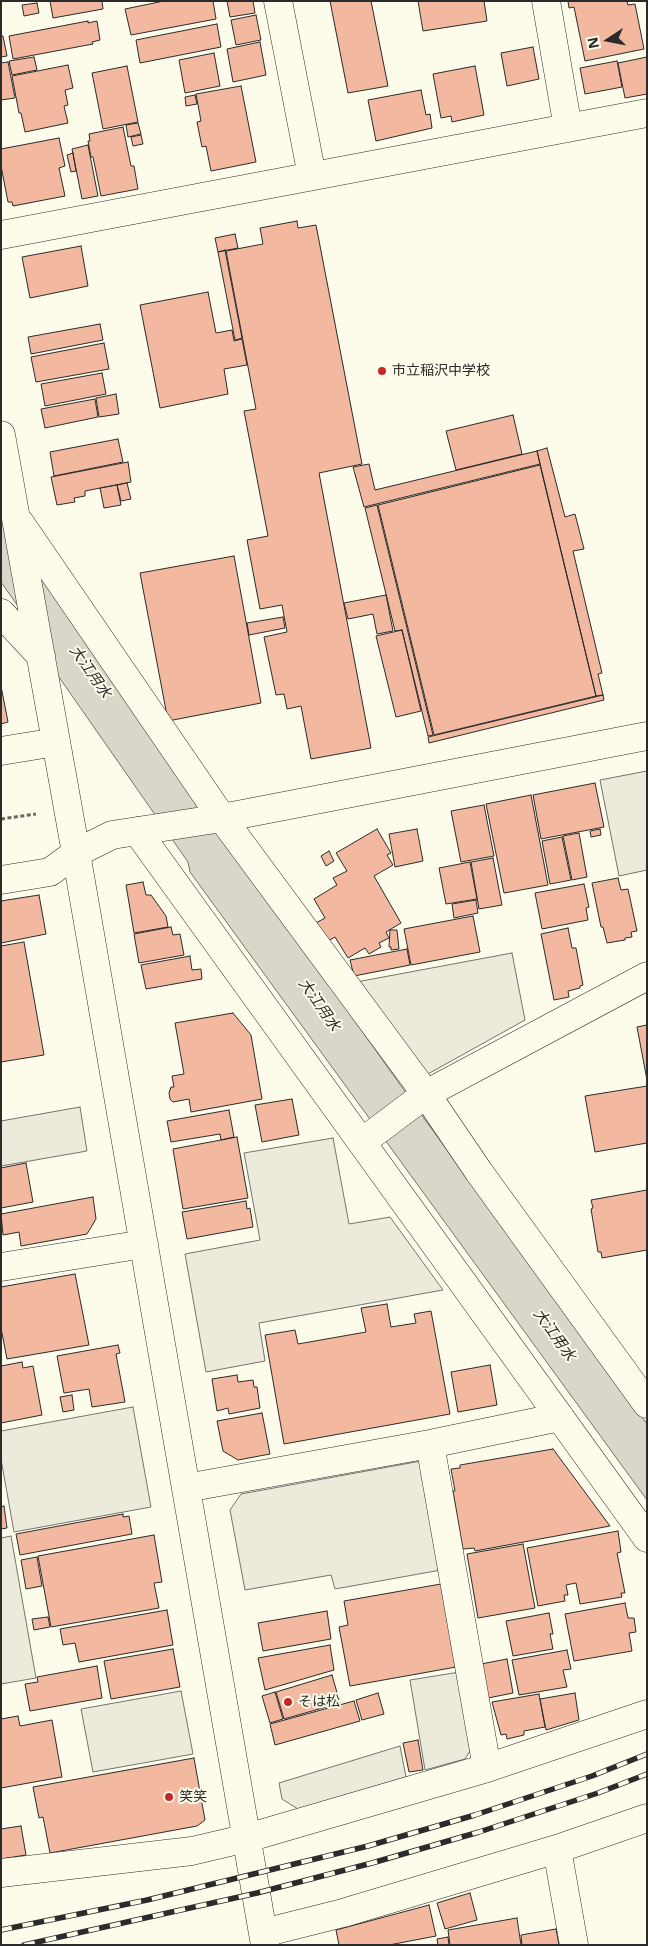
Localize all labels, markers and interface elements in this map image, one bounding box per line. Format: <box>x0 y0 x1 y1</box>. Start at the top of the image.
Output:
north arrow <box>583 15 633 65</box>
text: N <box>582 36 603 50</box>
place label: 市立稲沢中学校 <box>392 363 490 379</box>
marker: 市立稲沢中学校 <box>376 365 388 377</box>
water label: 大江用水 <box>65 642 115 702</box>
water label: 大江用水 <box>294 975 344 1035</box>
water label: 大江用水 <box>529 1305 579 1365</box>
place label: そは松 <box>298 1694 340 1710</box>
marker: そは松 <box>282 1696 294 1708</box>
place label: 笑笑 <box>179 1789 207 1805</box>
marker: 笑笑 <box>163 1791 175 1803</box>

